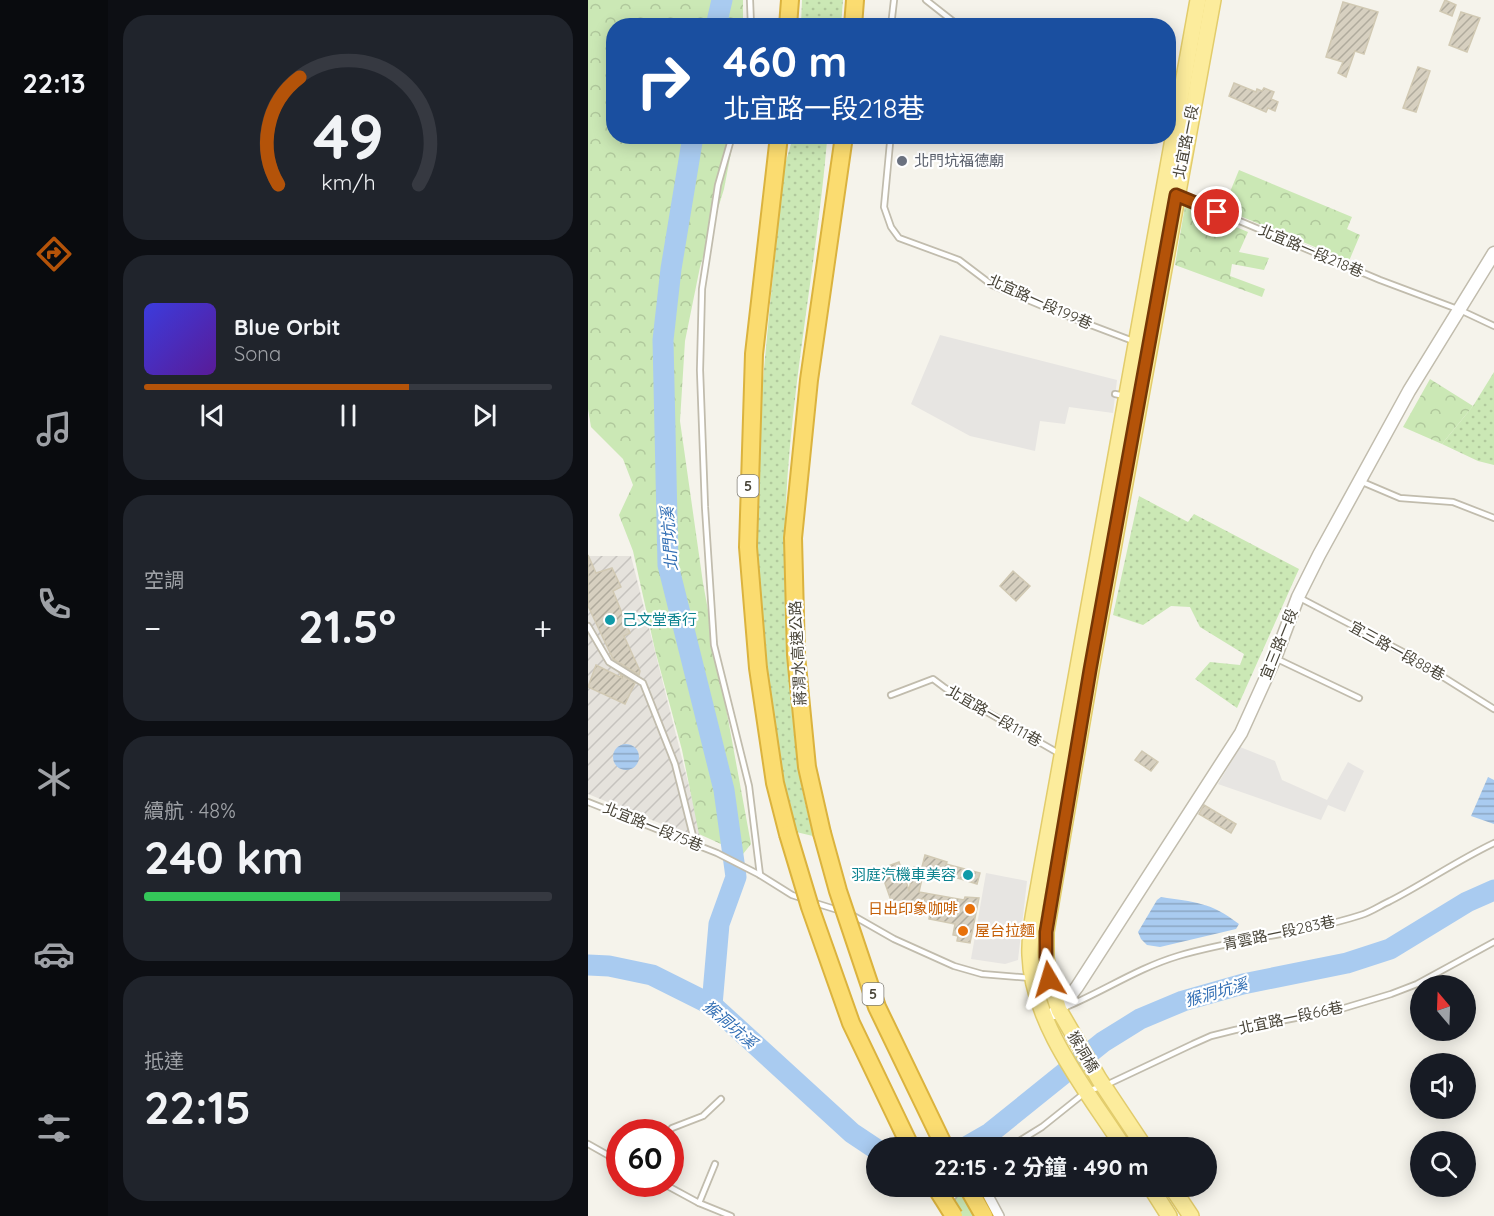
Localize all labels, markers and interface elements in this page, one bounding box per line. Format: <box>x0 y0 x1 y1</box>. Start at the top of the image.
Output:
text: 460 m <box>723 35 847 88</box>
icon: right <box>624 42 702 120</box>
text: 22:13 <box>22 66 86 100</box>
text: 北宜路一段218巷 <box>723 91 925 125</box>
text: 49 <box>313 97 383 175</box>
street label: 北宜路一段 <box>1169 103 1202 181</box>
place label: 北門坑福德廟 <box>914 151 1004 170</box>
marker: 北門坑福德廟 <box>895 154 909 168</box>
text: km/h <box>321 169 375 195</box>
pin <box>1191 186 1242 237</box>
icon: arrive <box>1200 195 1233 228</box>
street label: 北宜路一段218巷 <box>1256 220 1366 281</box>
icon: directions <box>33 233 75 275</box>
street label: 北宜路一段199巷 <box>985 270 1095 333</box>
text: Blue Orbit <box>234 313 340 341</box>
text: Sona <box>234 341 281 366</box>
icon: previous <box>196 399 229 432</box>
icon: pause <box>332 399 365 432</box>
icon: next <box>468 399 501 432</box>
icon: music <box>33 408 75 450</box>
road number: 5 <box>738 475 758 497</box>
water label: 北門坑溪 <box>657 504 681 572</box>
text: 空調 <box>144 567 184 592</box>
icon: phone <box>33 583 75 625</box>
text: 21.5° <box>298 598 396 654</box>
street label: 蔣渭水高速公路 <box>785 600 810 706</box>
street label: 宜三路一段 <box>1256 605 1301 682</box>
text: − <box>144 607 161 648</box>
text: + <box>533 607 552 648</box>
place label: 己文堂香行 <box>622 610 697 629</box>
marker: 己文堂香行 <box>603 613 617 627</box>
street label: 宜三路一段88巷 <box>1346 617 1448 685</box>
street label: 北宜路一段111巷 <box>943 681 1045 750</box>
icon: climate <box>33 758 75 800</box>
text: 續航 · 48% <box>144 798 236 823</box>
street label: 北宜路一段75巷 <box>601 798 706 855</box>
text: 240 km <box>144 829 303 885</box>
place label: 羽庭汽機車美容 <box>851 865 956 884</box>
marker: 羽庭汽機車美容 <box>961 868 975 882</box>
place label: 日出印象咖啡 <box>868 899 958 918</box>
marker: 日出印象咖啡 <box>963 902 977 916</box>
street label: 青雲路一段283巷 <box>1221 911 1337 954</box>
place label: 屋台拉麵 <box>975 921 1035 940</box>
marker: 屋台拉麵 <box>956 924 970 938</box>
icon: car <box>33 933 75 975</box>
position arrow <box>1017 947 1081 1011</box>
water label: 猴洞坑溪 <box>1182 973 1251 1010</box>
north arrow <box>1410 975 1476 1041</box>
map controls <box>1410 975 1476 1197</box>
road number: 5 <box>862 983 884 1005</box>
water label: 猴洞坑溪 <box>699 996 762 1054</box>
street label: 北宜路一段66巷 <box>1237 997 1345 1038</box>
street label: 猴洞橋 <box>1064 1028 1103 1076</box>
text: 抵達 <box>144 1048 184 1073</box>
button: sound <box>1410 1053 1476 1119</box>
text: 22:15 <box>144 1079 251 1135</box>
icon: filters <box>33 1107 75 1149</box>
speed limit sign: 60 <box>606 1119 684 1197</box>
button: search <box>1410 1131 1476 1197</box>
text: 22:15 · 2 分鐘 · 490 m <box>934 1153 1149 1181</box>

